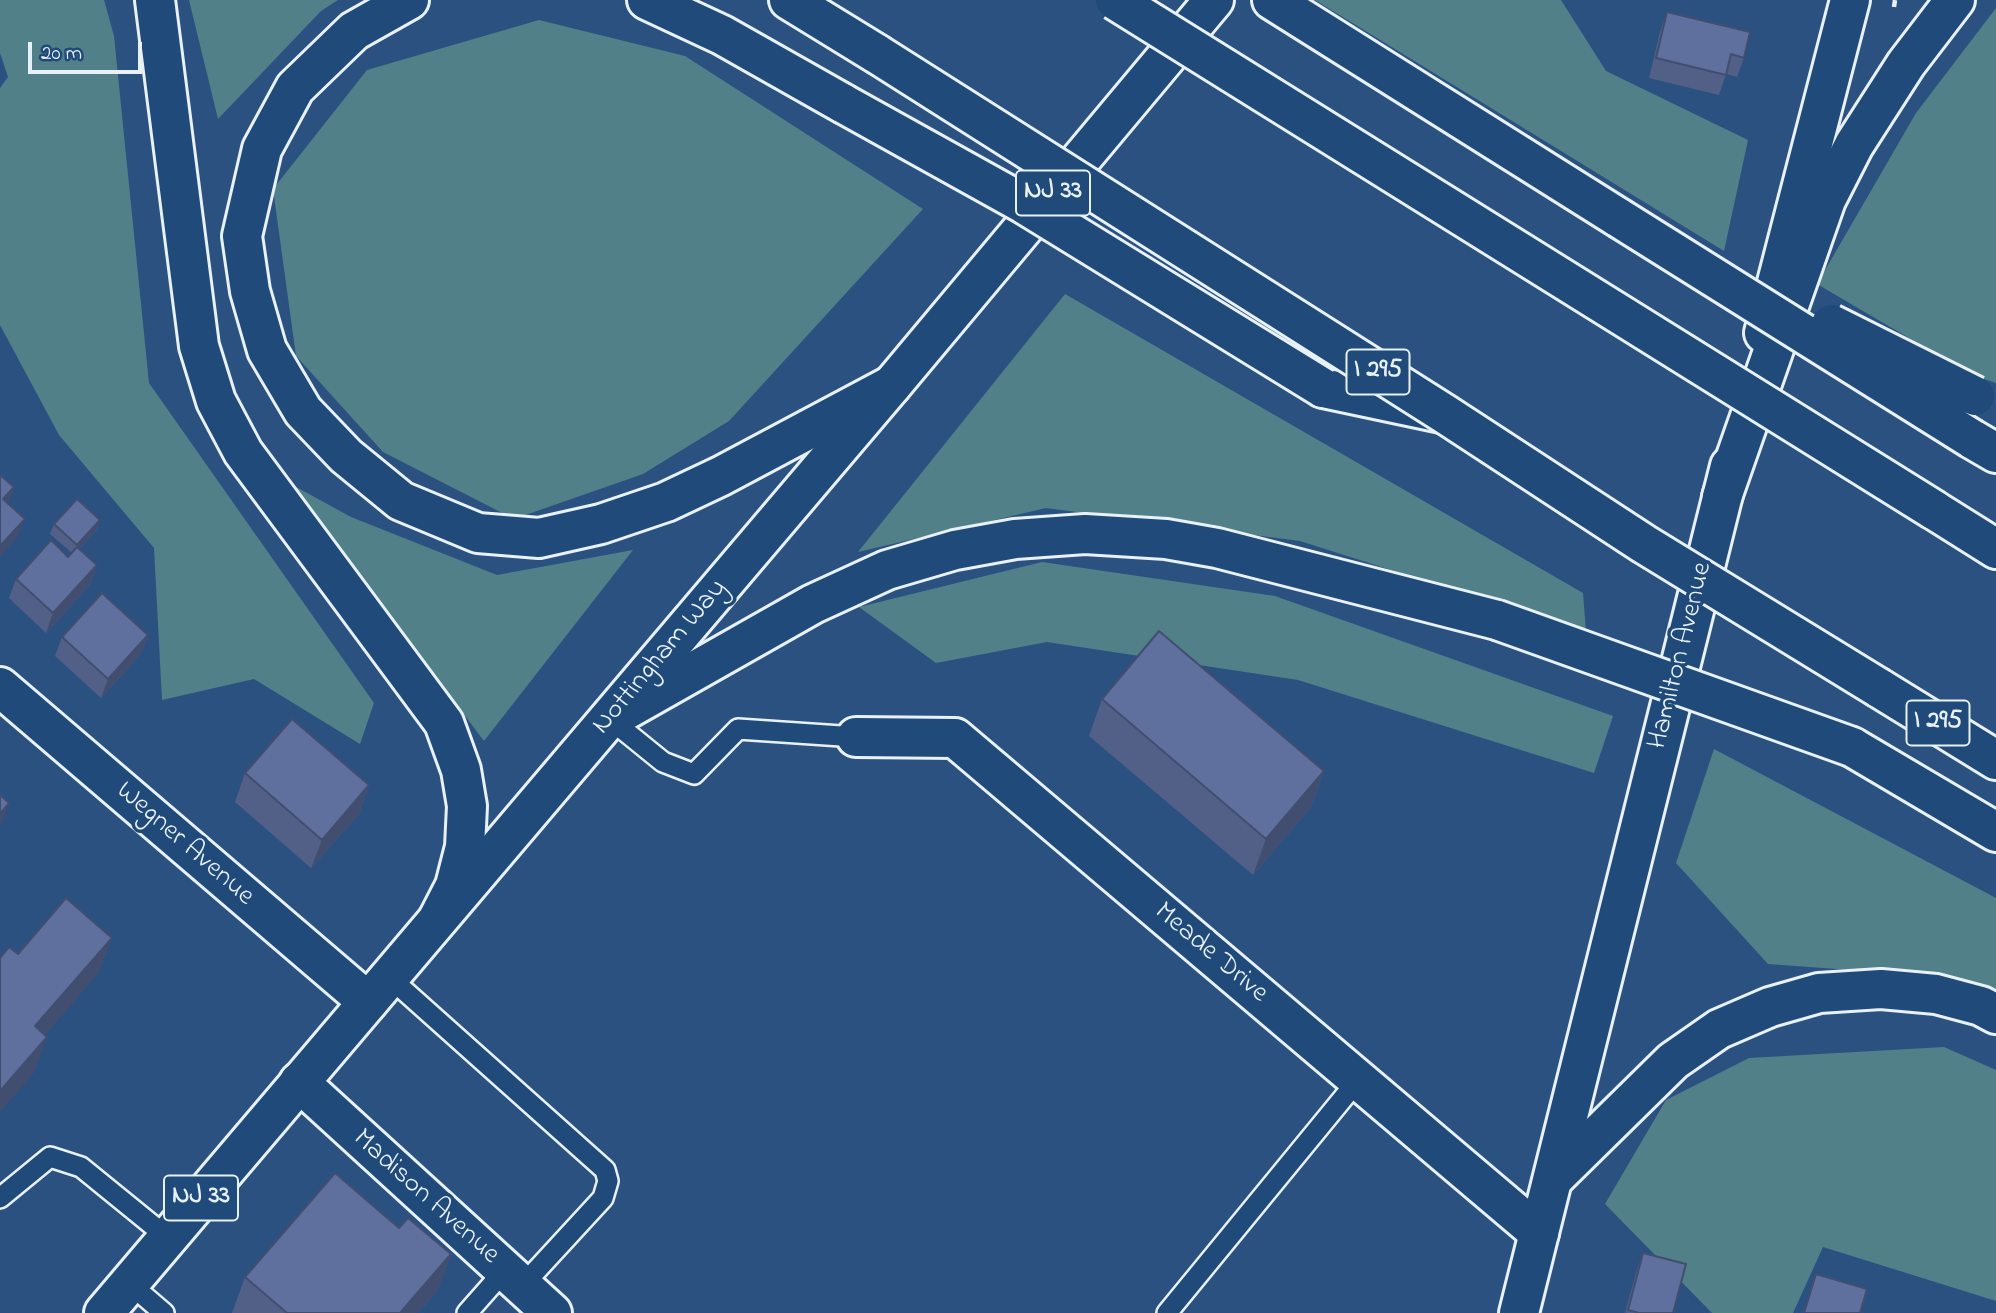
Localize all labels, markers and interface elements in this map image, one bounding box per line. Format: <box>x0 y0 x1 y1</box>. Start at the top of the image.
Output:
scale bar <box>32 28 145 72</box>
text: 20 m <box>41 39 82 69</box>
road number: NJ 33 <box>1016 170 1090 216</box>
road number: I 295 <box>1346 350 1410 394</box>
street label: Hamilton Avenue <box>1643 559 1721 753</box>
street label: Nottingham Way <box>586 574 736 742</box>
road number: I 295 <box>1906 701 1969 746</box>
street label: Wegner Avenue <box>108 776 260 914</box>
street label: Meade Drive <box>1146 897 1274 1011</box>
street label: Madison Avenue <box>345 1123 505 1273</box>
road number: NJ 33 <box>164 1176 238 1220</box>

